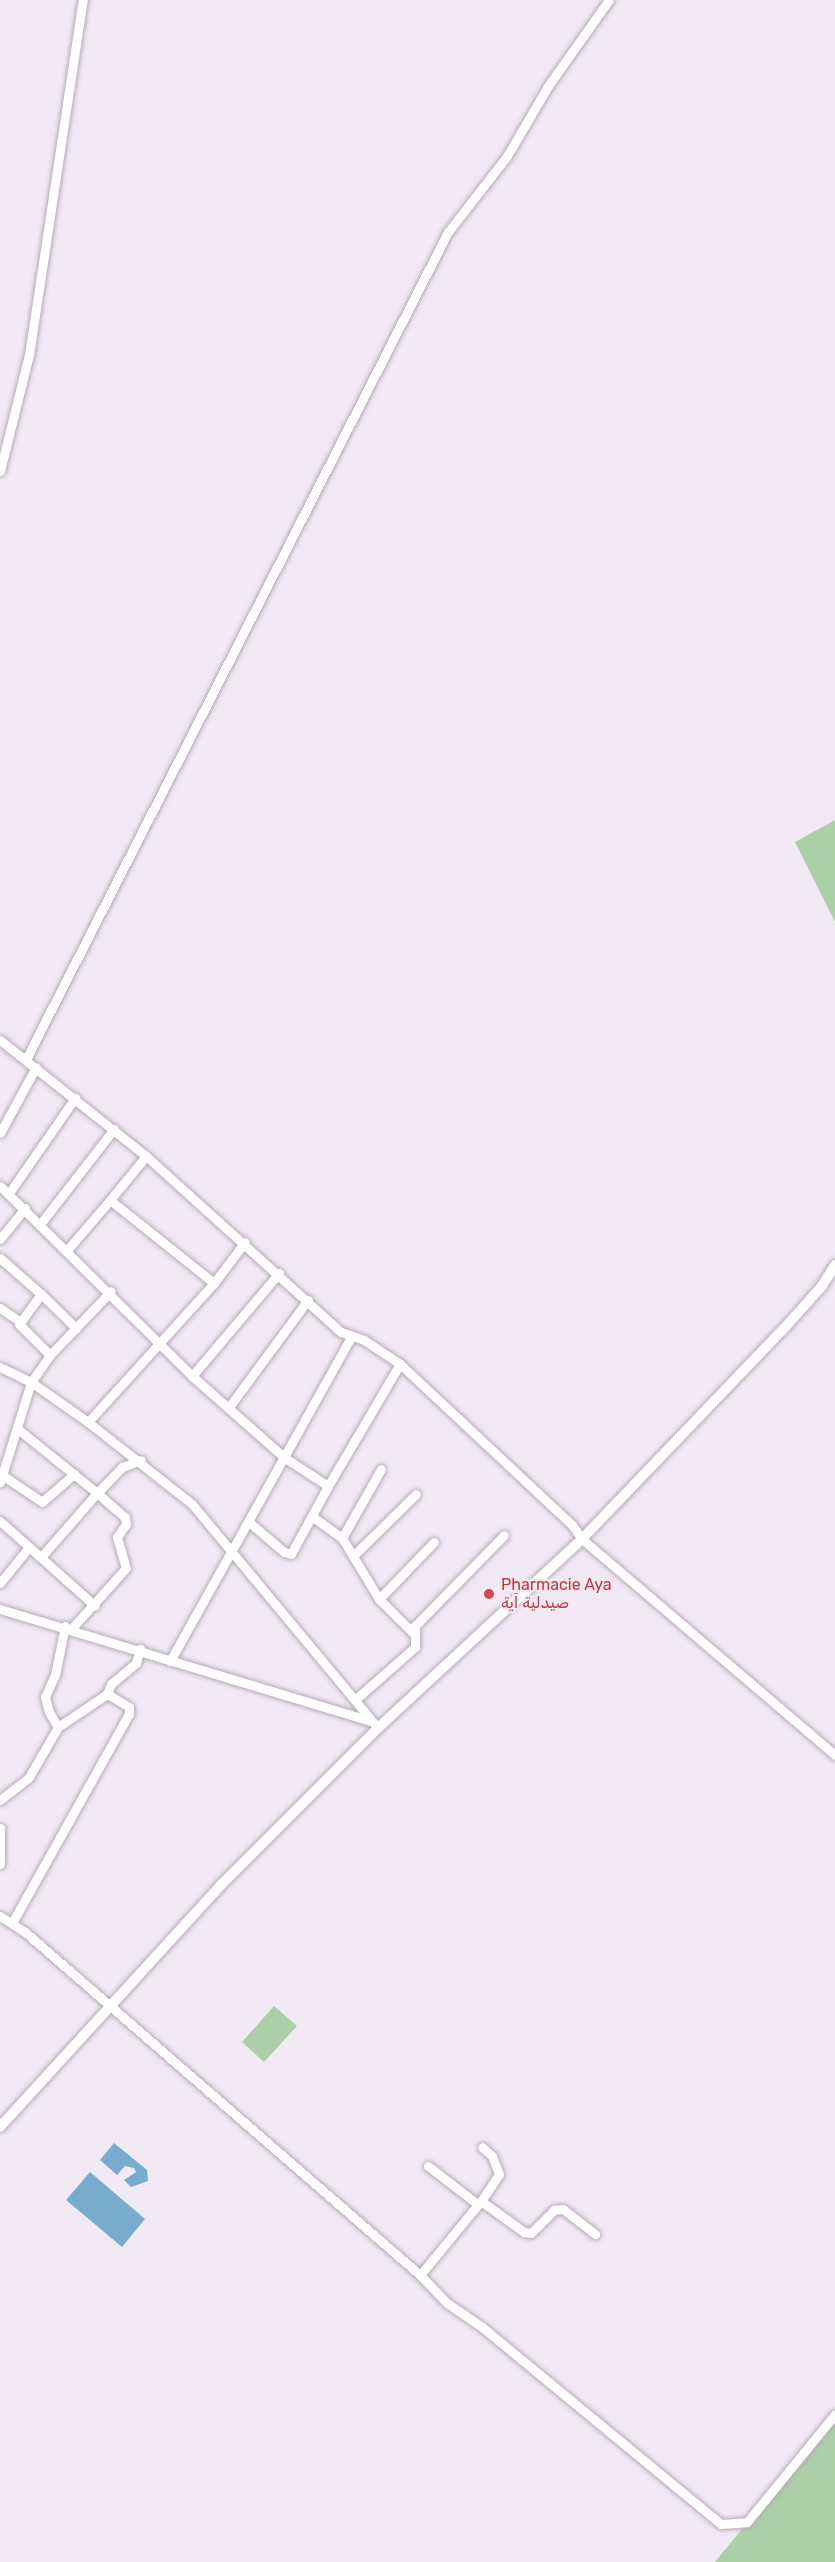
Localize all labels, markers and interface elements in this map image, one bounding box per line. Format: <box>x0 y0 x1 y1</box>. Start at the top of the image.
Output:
place label: Pharmacie Aya صيدلية اَية <box>501 1575 612 1613</box>
marker: Pharmacie Aya صيدلية اَية <box>482 1587 496 1601</box>

